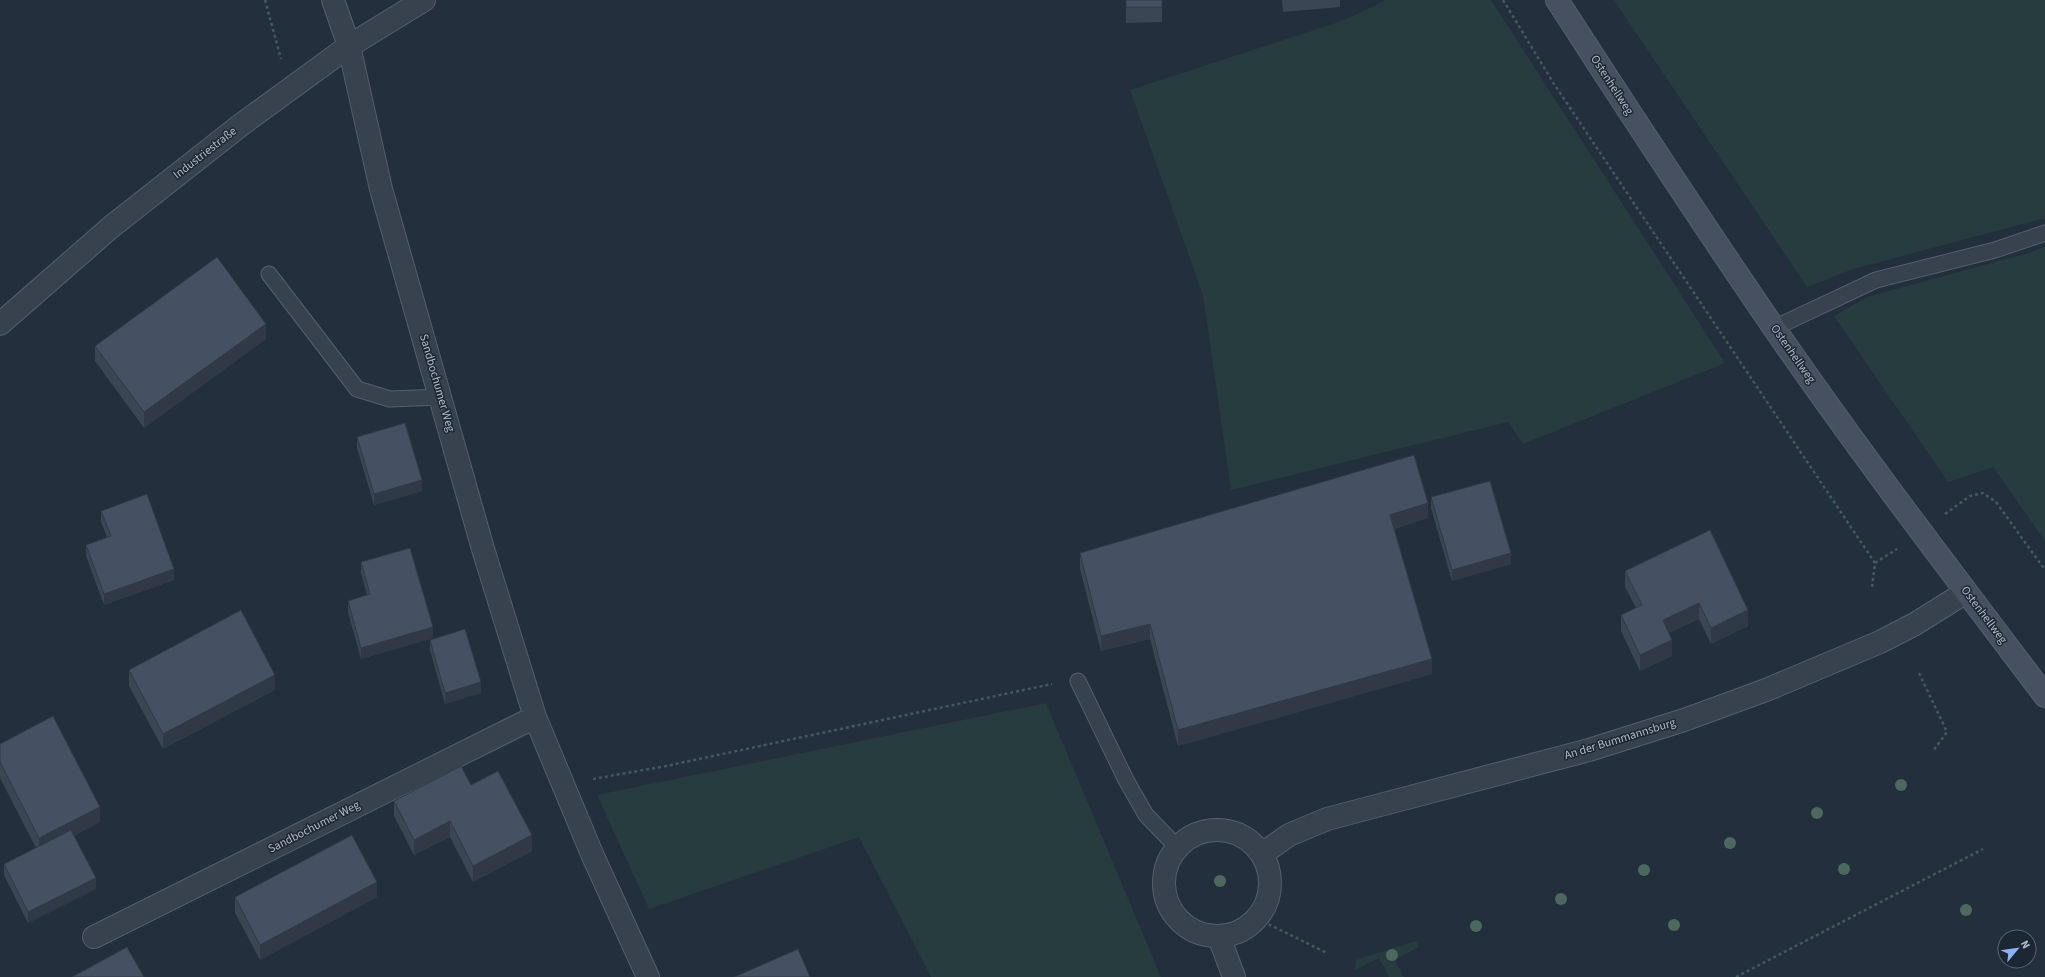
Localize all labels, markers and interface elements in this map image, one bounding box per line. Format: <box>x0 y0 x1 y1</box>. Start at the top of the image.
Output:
street label: Ostenhellweg <box>1586 52 1638 118</box>
street label: Industriestraße <box>170 123 240 183</box>
street label: Ostenhellweg <box>1766 321 1820 387</box>
street label: Sandbochumer Weg <box>415 332 459 434</box>
street label: Ostenhellweg <box>1957 583 2011 647</box>
street label: An der Bummannsburg <box>1562 714 1678 764</box>
street label: Sandbochumer Weg <box>265 796 363 858</box>
north arrow <box>1997 929 2037 969</box>
text: N <box>2017 938 2034 951</box>

